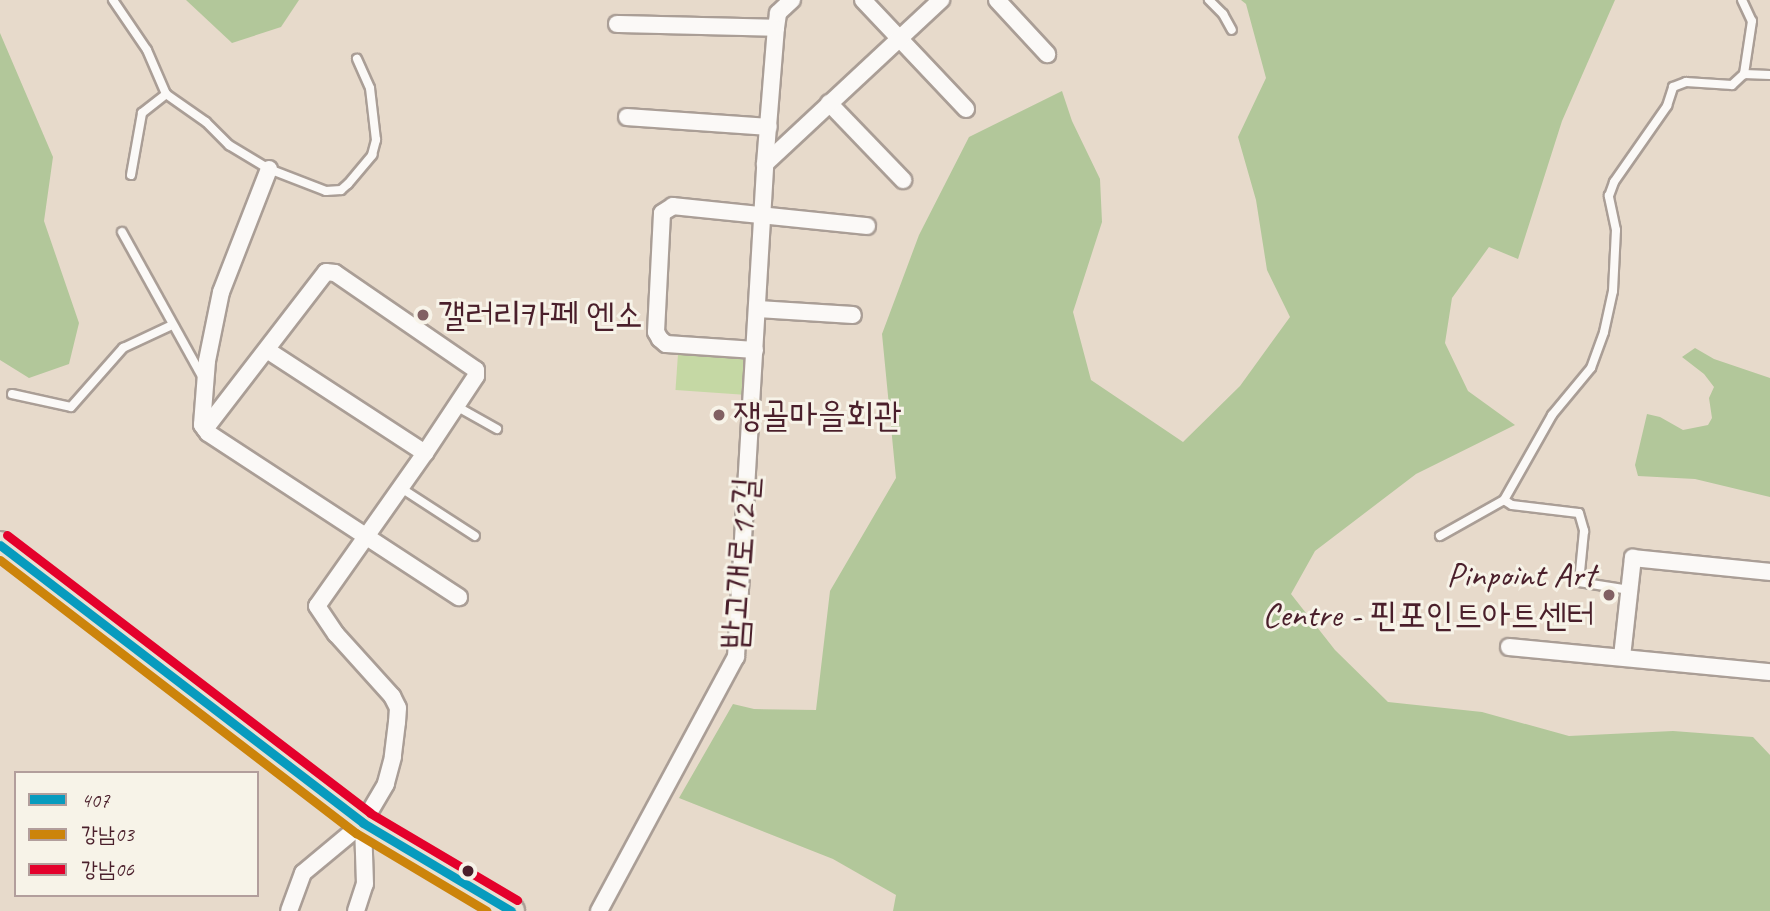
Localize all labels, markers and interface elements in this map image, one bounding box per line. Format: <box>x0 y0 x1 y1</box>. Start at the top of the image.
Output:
place label: 갤러리카페 엔소 <box>437 294 643 336</box>
marker: 갤러리카페 엔소 <box>415 307 431 323</box>
place label: 쟁골마을회관 <box>733 394 902 436</box>
marker: 쟁골마을회관 <box>711 407 727 423</box>
street label: 밤고개로12길 <box>713 476 767 650</box>
place label: Pinpoint Art Centre - 핀포인트아트센터 <box>1262 554 1595 636</box>
marker: Pinpoint Art Centre - 핀포인트아트센터 <box>1601 587 1617 603</box>
legend <box>14 771 259 897</box>
text: 407 <box>81 787 109 813</box>
text: 강남03 <box>81 821 134 847</box>
text: 강남06 <box>81 856 134 882</box>
unlabelled marker <box>461 864 475 878</box>

